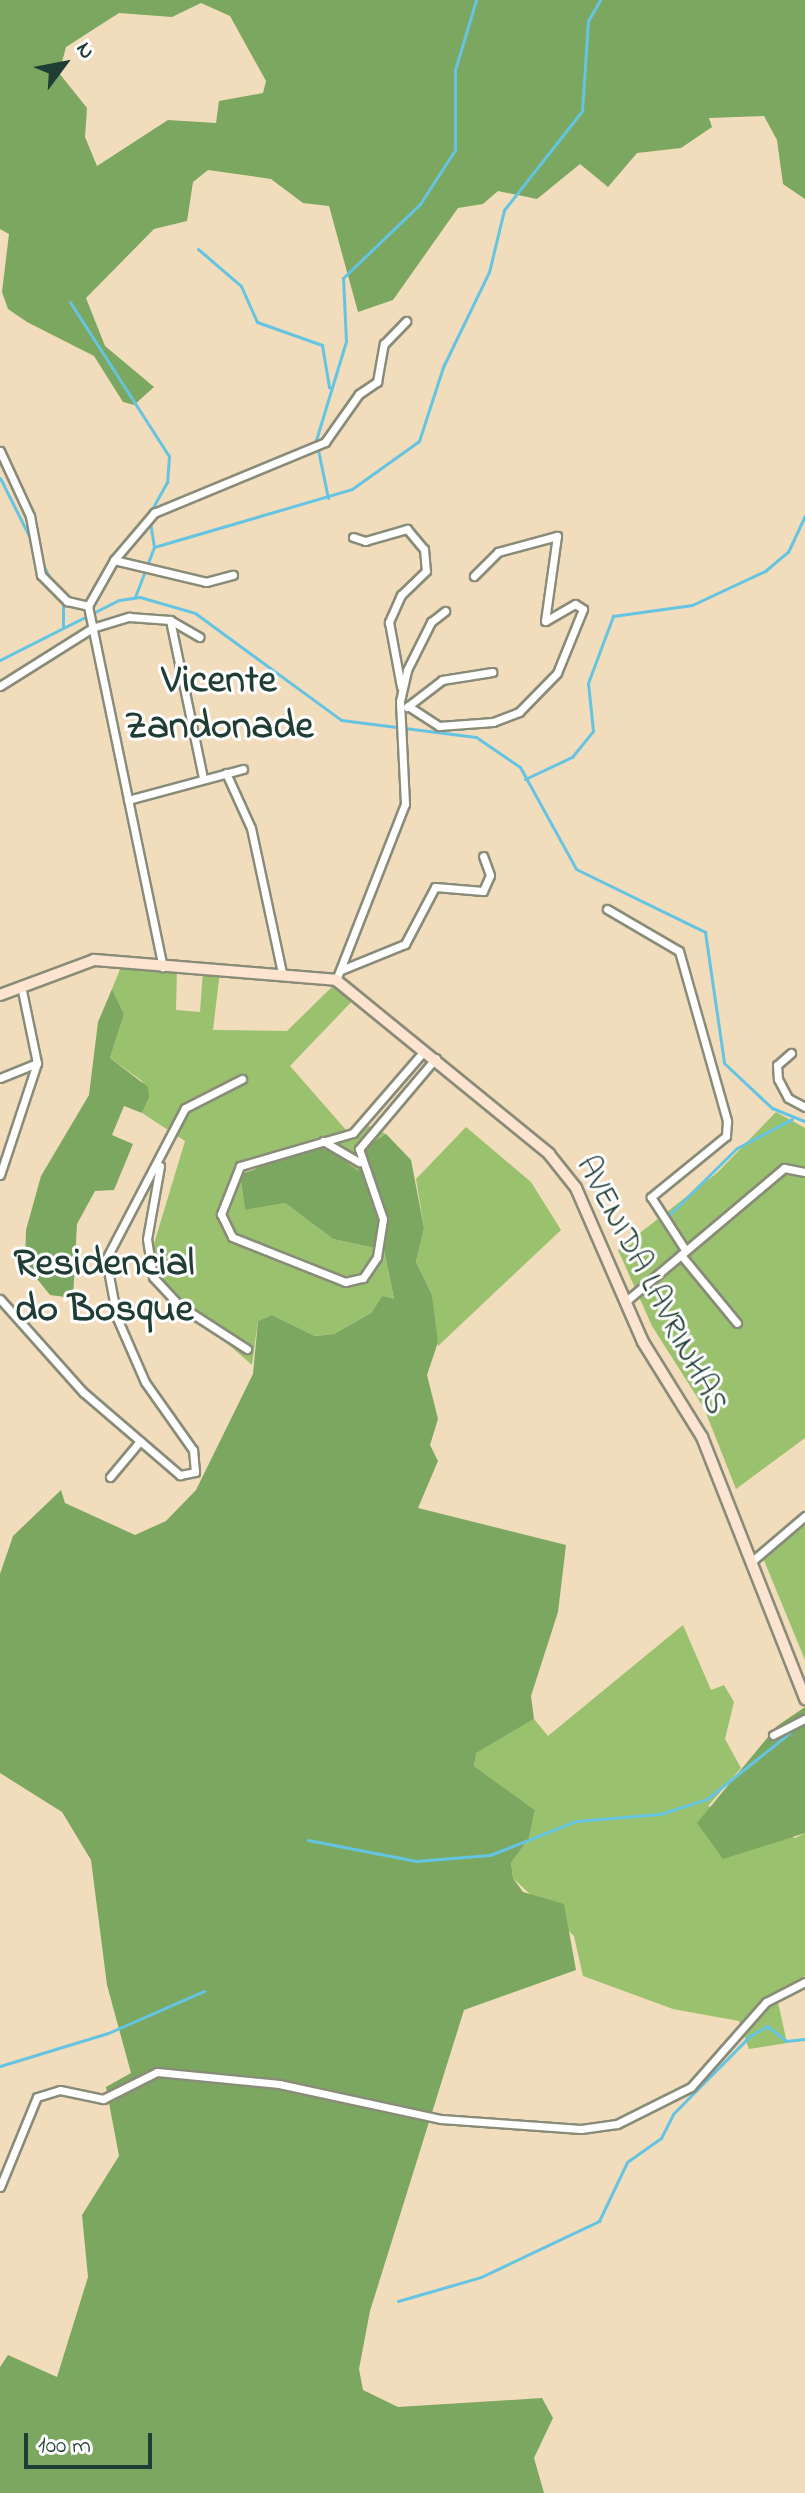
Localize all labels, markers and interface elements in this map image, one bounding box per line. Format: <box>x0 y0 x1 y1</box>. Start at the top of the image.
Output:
north arrow <box>24 24 104 104</box>
text: N <box>67 36 102 66</box>
district label: Vicente Zandonade <box>124 658 314 752</box>
street label: AVENIDA LAVRINHAS <box>566 1150 734 1422</box>
district label: Residencial do Bosque <box>14 1241 194 1335</box>
scale bar <box>28 2417 156 2467</box>
text: 100 m <box>38 2429 91 2464</box>

